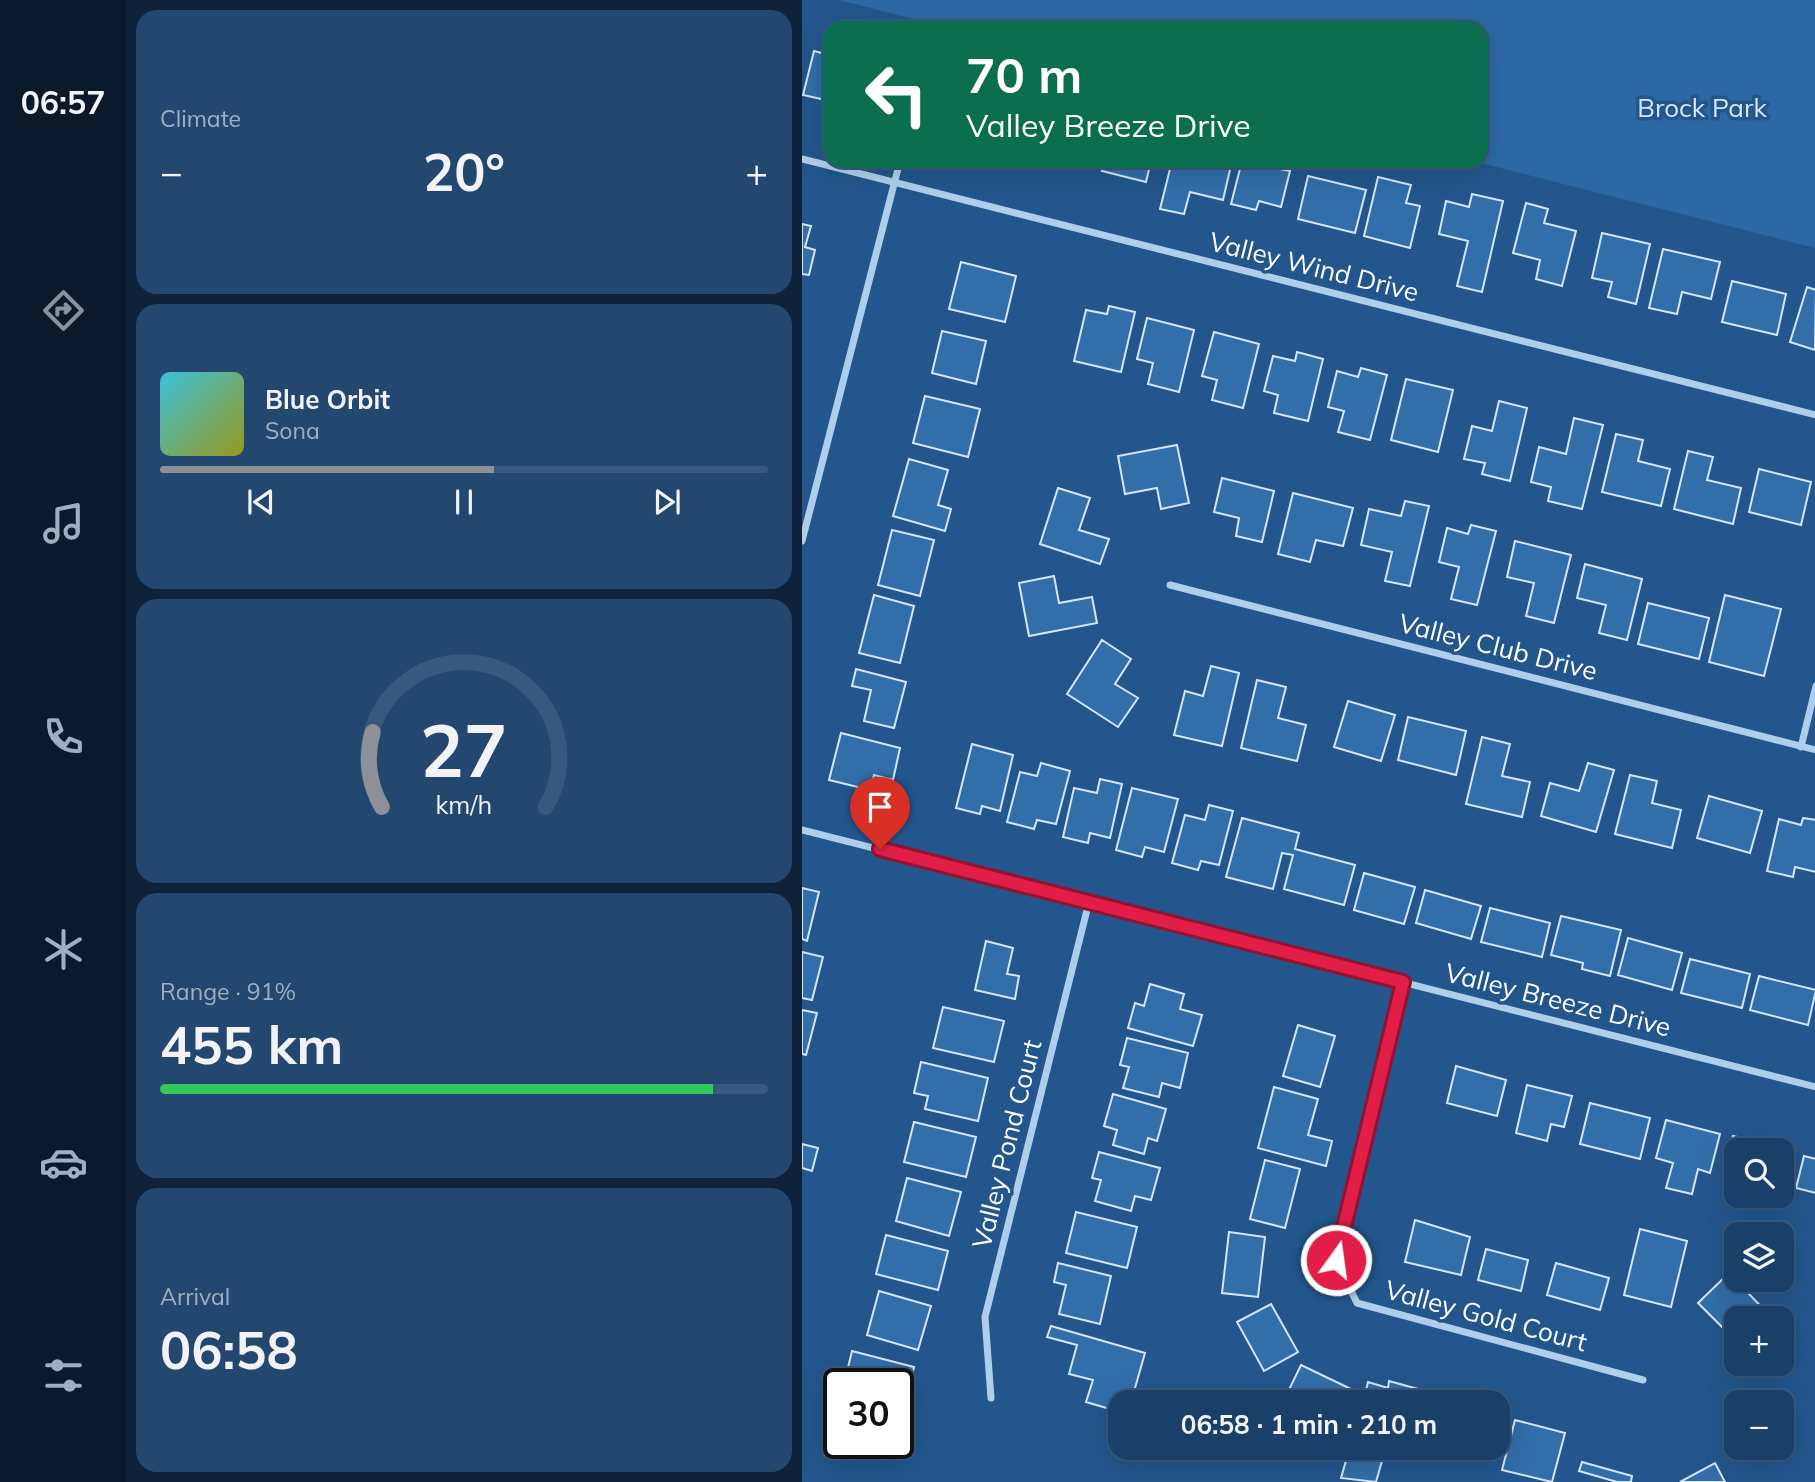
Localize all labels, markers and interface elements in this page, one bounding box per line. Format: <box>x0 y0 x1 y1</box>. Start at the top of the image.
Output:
text: 70 m <box>966 44 1082 105</box>
icon: left <box>851 49 942 140</box>
text: 06:57 <box>21 82 105 122</box>
park label: Brock Park <box>1637 91 1767 124</box>
text: Climate <box>160 104 241 133</box>
text: Valley Breeze Drive <box>966 105 1251 145</box>
text: 20° <box>423 139 505 204</box>
text: − <box>160 148 183 196</box>
text: + <box>745 148 768 196</box>
street label: Valley Wind Drive <box>1206 225 1422 308</box>
icon: directions <box>39 286 88 335</box>
text: Blue Orbit <box>265 383 390 416</box>
text: Sona <box>265 416 320 445</box>
icon: previous <box>242 483 280 521</box>
icon: pause <box>445 483 483 521</box>
icon: next <box>648 483 686 521</box>
icon: music <box>39 499 88 548</box>
street label: Valley Club Drive <box>1395 606 1601 687</box>
text: 27 <box>420 704 508 795</box>
icon: phone <box>39 712 88 761</box>
pin <box>850 777 910 849</box>
icon: arrive <box>861 788 899 826</box>
text: km/h <box>436 789 492 820</box>
icon: climate <box>39 925 88 974</box>
street label: Valley Breeze Drive <box>1442 956 1674 1044</box>
text: Range · 91% <box>160 977 296 1006</box>
text: 455 km <box>160 1012 343 1077</box>
street label: Valley Pond Court <box>965 1036 1048 1252</box>
icon: car <box>39 1138 88 1187</box>
map controls <box>1724 1138 1794 1460</box>
button: search <box>1724 1138 1794 1208</box>
button: layers <box>1724 1222 1794 1292</box>
position arrow <box>1299 1223 1373 1297</box>
street label: Valley Gold Court <box>1382 1273 1591 1358</box>
text: Arrival <box>160 1282 230 1311</box>
button: + <box>1724 1306 1794 1376</box>
text: 06:58 <box>160 1317 298 1382</box>
icon: filters <box>39 1351 88 1400</box>
speed limit sign: 30 <box>823 1368 914 1459</box>
button: − <box>1724 1390 1794 1460</box>
text: 06:58 · 1 min · 210 m <box>1181 1408 1437 1441</box>

